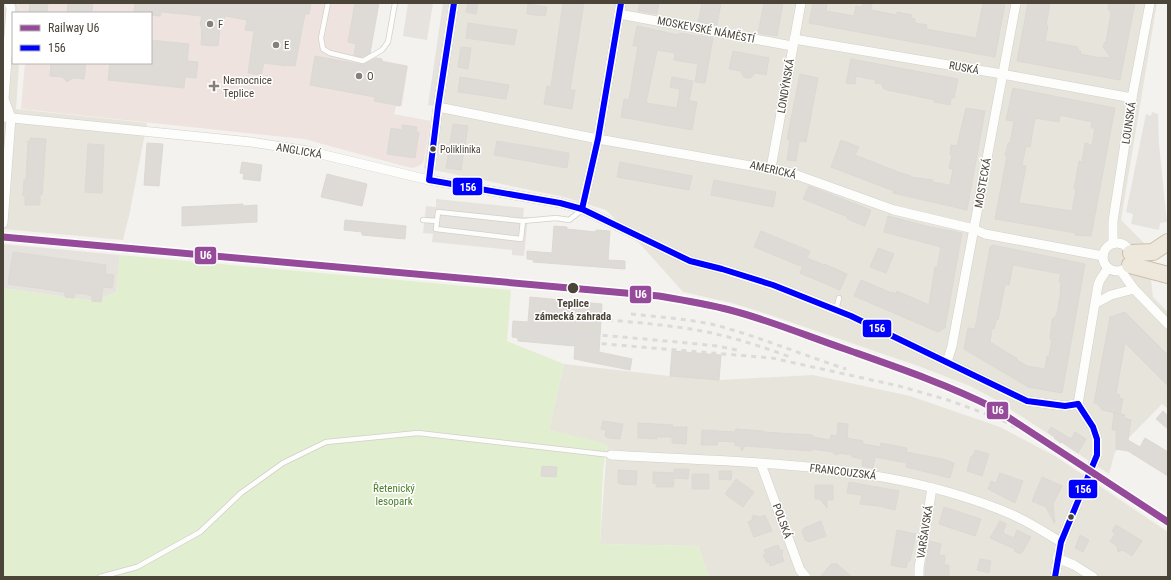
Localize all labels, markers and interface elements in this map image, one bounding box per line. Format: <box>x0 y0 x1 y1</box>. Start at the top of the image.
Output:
legend <box>12 12 152 64</box>
street label: MOSKEVSKÉ NÁMĚSTÍ <box>656 14 757 46</box>
place label: F <box>218 18 223 31</box>
marker: F <box>205 19 215 29</box>
text: Railway U6 <box>48 21 100 35</box>
place label: E <box>284 39 290 52</box>
marker: E <box>271 40 281 50</box>
text: 156 <box>48 41 66 55</box>
street label: LONDÝNSKÁ <box>775 57 797 114</box>
street label: RUSKÁ <box>948 59 981 77</box>
place label: O <box>367 70 374 83</box>
marker: O <box>354 71 364 81</box>
place label: Nemocnice Teplice <box>223 74 272 100</box>
marker: Nemocnice Teplice <box>208 80 220 92</box>
street label: LOUNSKÁ <box>1119 100 1139 145</box>
street label: ANGLICKÁ <box>275 141 324 162</box>
marker: Poliklinika <box>428 144 438 154</box>
place label: Poliklinika <box>440 144 481 155</box>
street label: MOSTECKÁ <box>972 156 994 209</box>
street label: AMERICKÁ <box>748 158 798 182</box>
line badge: 156 <box>452 177 483 196</box>
text: 156 <box>460 181 477 194</box>
line badge: U6 <box>194 246 217 265</box>
text: U6 <box>200 249 212 262</box>
marker: Teplice zámecká zahrada <box>566 281 580 295</box>
line badge: U6 <box>629 285 652 304</box>
text: U6 <box>635 288 647 301</box>
place label: Teplice zámecká zahrada <box>535 297 611 323</box>
line badge: 156 <box>862 319 892 338</box>
text: 156 <box>869 322 886 335</box>
line badge: U6 <box>986 401 1009 420</box>
text: U6 <box>992 404 1004 417</box>
street label: FRANCOUZSKÁ <box>809 461 878 483</box>
line badge: 156 <box>1068 479 1098 499</box>
park label: Řetenický lesopark <box>373 482 415 508</box>
text: 156 <box>1075 483 1092 496</box>
street label: POLSKÁ <box>770 502 794 541</box>
street label: VARŠAVSKÁ <box>914 504 936 560</box>
unlabelled marker <box>1066 512 1076 522</box>

